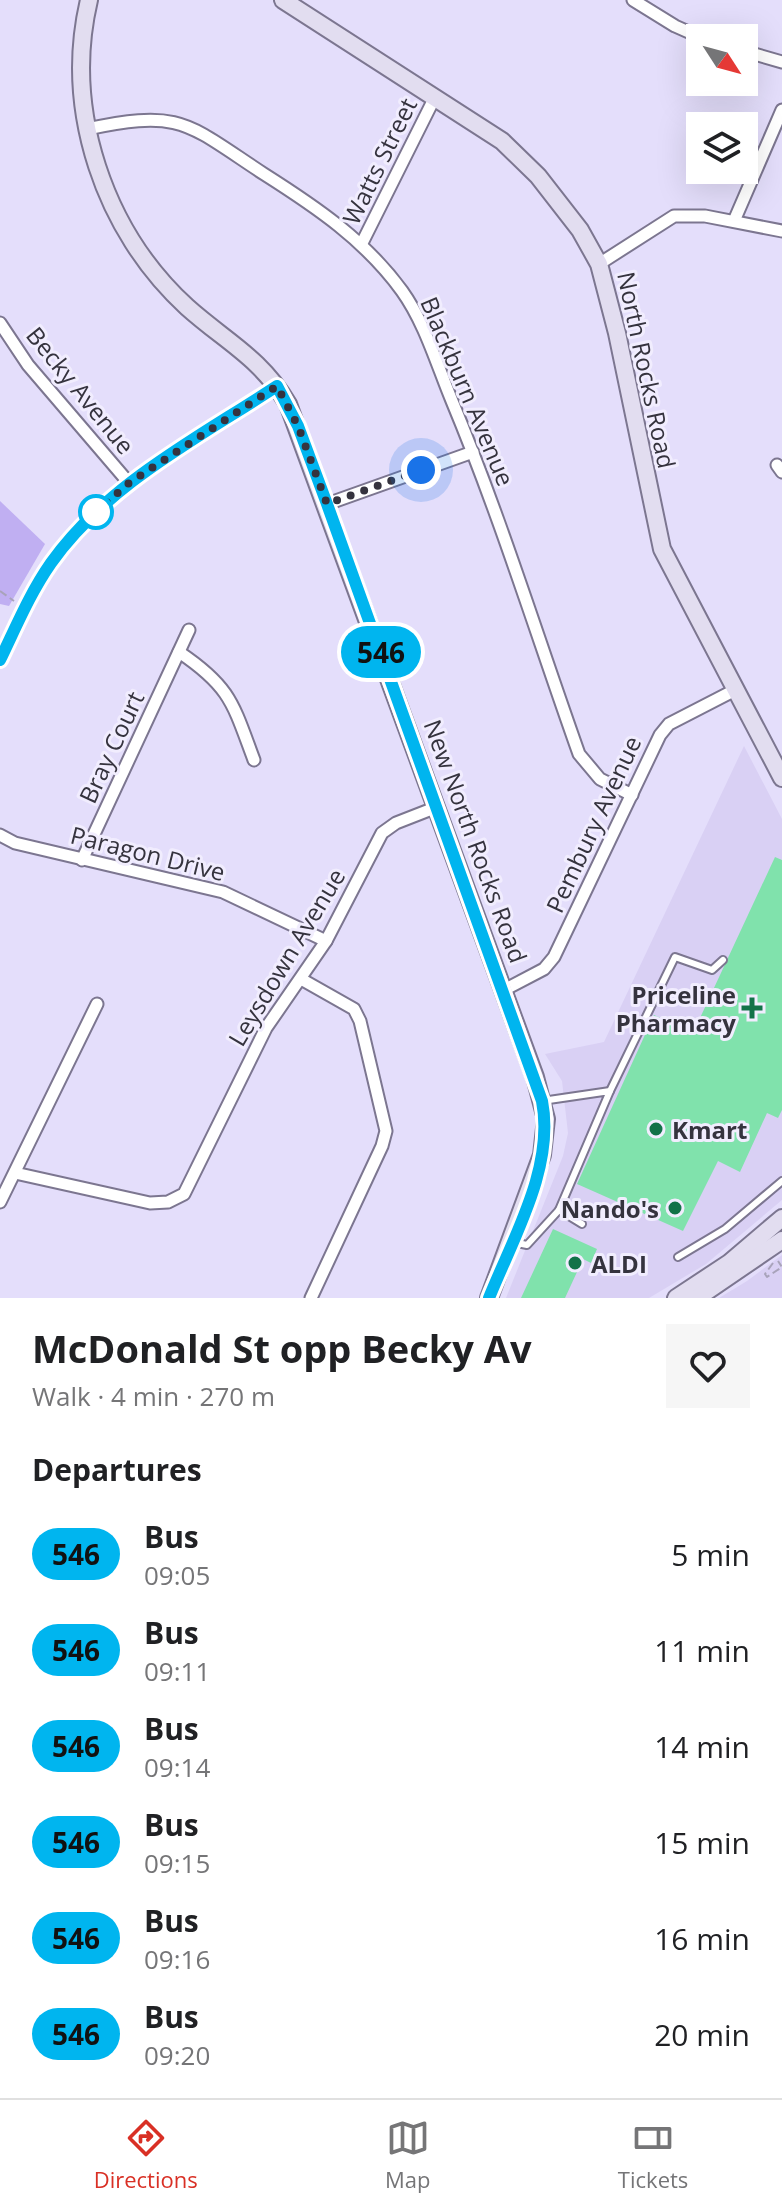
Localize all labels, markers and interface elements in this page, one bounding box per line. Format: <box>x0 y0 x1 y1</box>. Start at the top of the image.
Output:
north arrow <box>686 24 758 96</box>
map controls <box>686 24 758 184</box>
street label: Watts Street <box>334 92 424 230</box>
button: layers <box>686 112 758 184</box>
street label: North Rocks Road <box>610 269 684 471</box>
street label: Blackburn Avenue <box>413 291 523 491</box>
street label: Becky Avenue <box>19 319 143 461</box>
your location <box>401 450 441 490</box>
unlabelled marker <box>79 495 113 529</box>
line badge: 546 <box>335 626 427 678</box>
text: 546 <box>357 633 405 671</box>
street label: Bray Court <box>71 686 151 808</box>
street label: New North Rocks Road <box>417 715 535 967</box>
street label: Pembury Avenue <box>538 730 648 918</box>
street label: Paragon Drive <box>67 818 229 888</box>
street label: Leysdown Avenue <box>220 862 352 1052</box>
place label: Priceline Pharmacy <box>616 978 736 1039</box>
marker: Priceline Pharmacy <box>743 999 761 1017</box>
place label: Kmart <box>672 1113 747 1146</box>
marker: Kmart <box>647 1120 665 1138</box>
place label: Nando's <box>561 1192 659 1225</box>
marker: Nando's <box>666 1199 684 1217</box>
place label: ALDI <box>591 1247 647 1280</box>
marker: ALDI <box>566 1254 584 1272</box>
text: McDonald St opp Becky Av <box>32 1322 532 1374</box>
button: heart <box>666 1324 750 1408</box>
text: Walk · 4 min · 270 m <box>32 1378 275 1414</box>
text: Departures <box>32 1449 202 1490</box>
text: Bus <box>144 1516 199 1557</box>
text: 5 min <box>671 1534 750 1575</box>
text: 546 <box>52 1535 100 1573</box>
text: 09:05 <box>144 1557 210 1593</box>
text: Bus <box>144 1612 199 1653</box>
text: 11 min <box>654 1630 750 1671</box>
text: 546 <box>52 1631 100 1669</box>
text: 09:11 <box>144 1653 210 1689</box>
text: Bus <box>144 1708 199 1749</box>
text: 14 min <box>654 1726 750 1767</box>
text: 546 <box>52 1727 100 1765</box>
text: 09:14 <box>144 1749 210 1785</box>
text: Bus <box>144 1804 199 1845</box>
text: 15 min <box>654 1822 750 1863</box>
text: 546 <box>52 1823 100 1861</box>
text: 09:15 <box>144 1845 210 1881</box>
text: Bus <box>144 1900 199 1941</box>
text: 16 min <box>654 1918 750 1959</box>
text: 546 <box>52 1919 100 1957</box>
text: 09:16 <box>144 1941 210 1977</box>
text: Bus <box>144 1996 199 2037</box>
text: 20 min <box>654 2014 750 2055</box>
text: 546 <box>52 2015 100 2053</box>
text: 09:20 <box>144 2037 210 2073</box>
tab: Directions <box>94 2116 198 2194</box>
tab: Map <box>385 2116 431 2194</box>
tab: Tickets <box>618 2116 688 2194</box>

